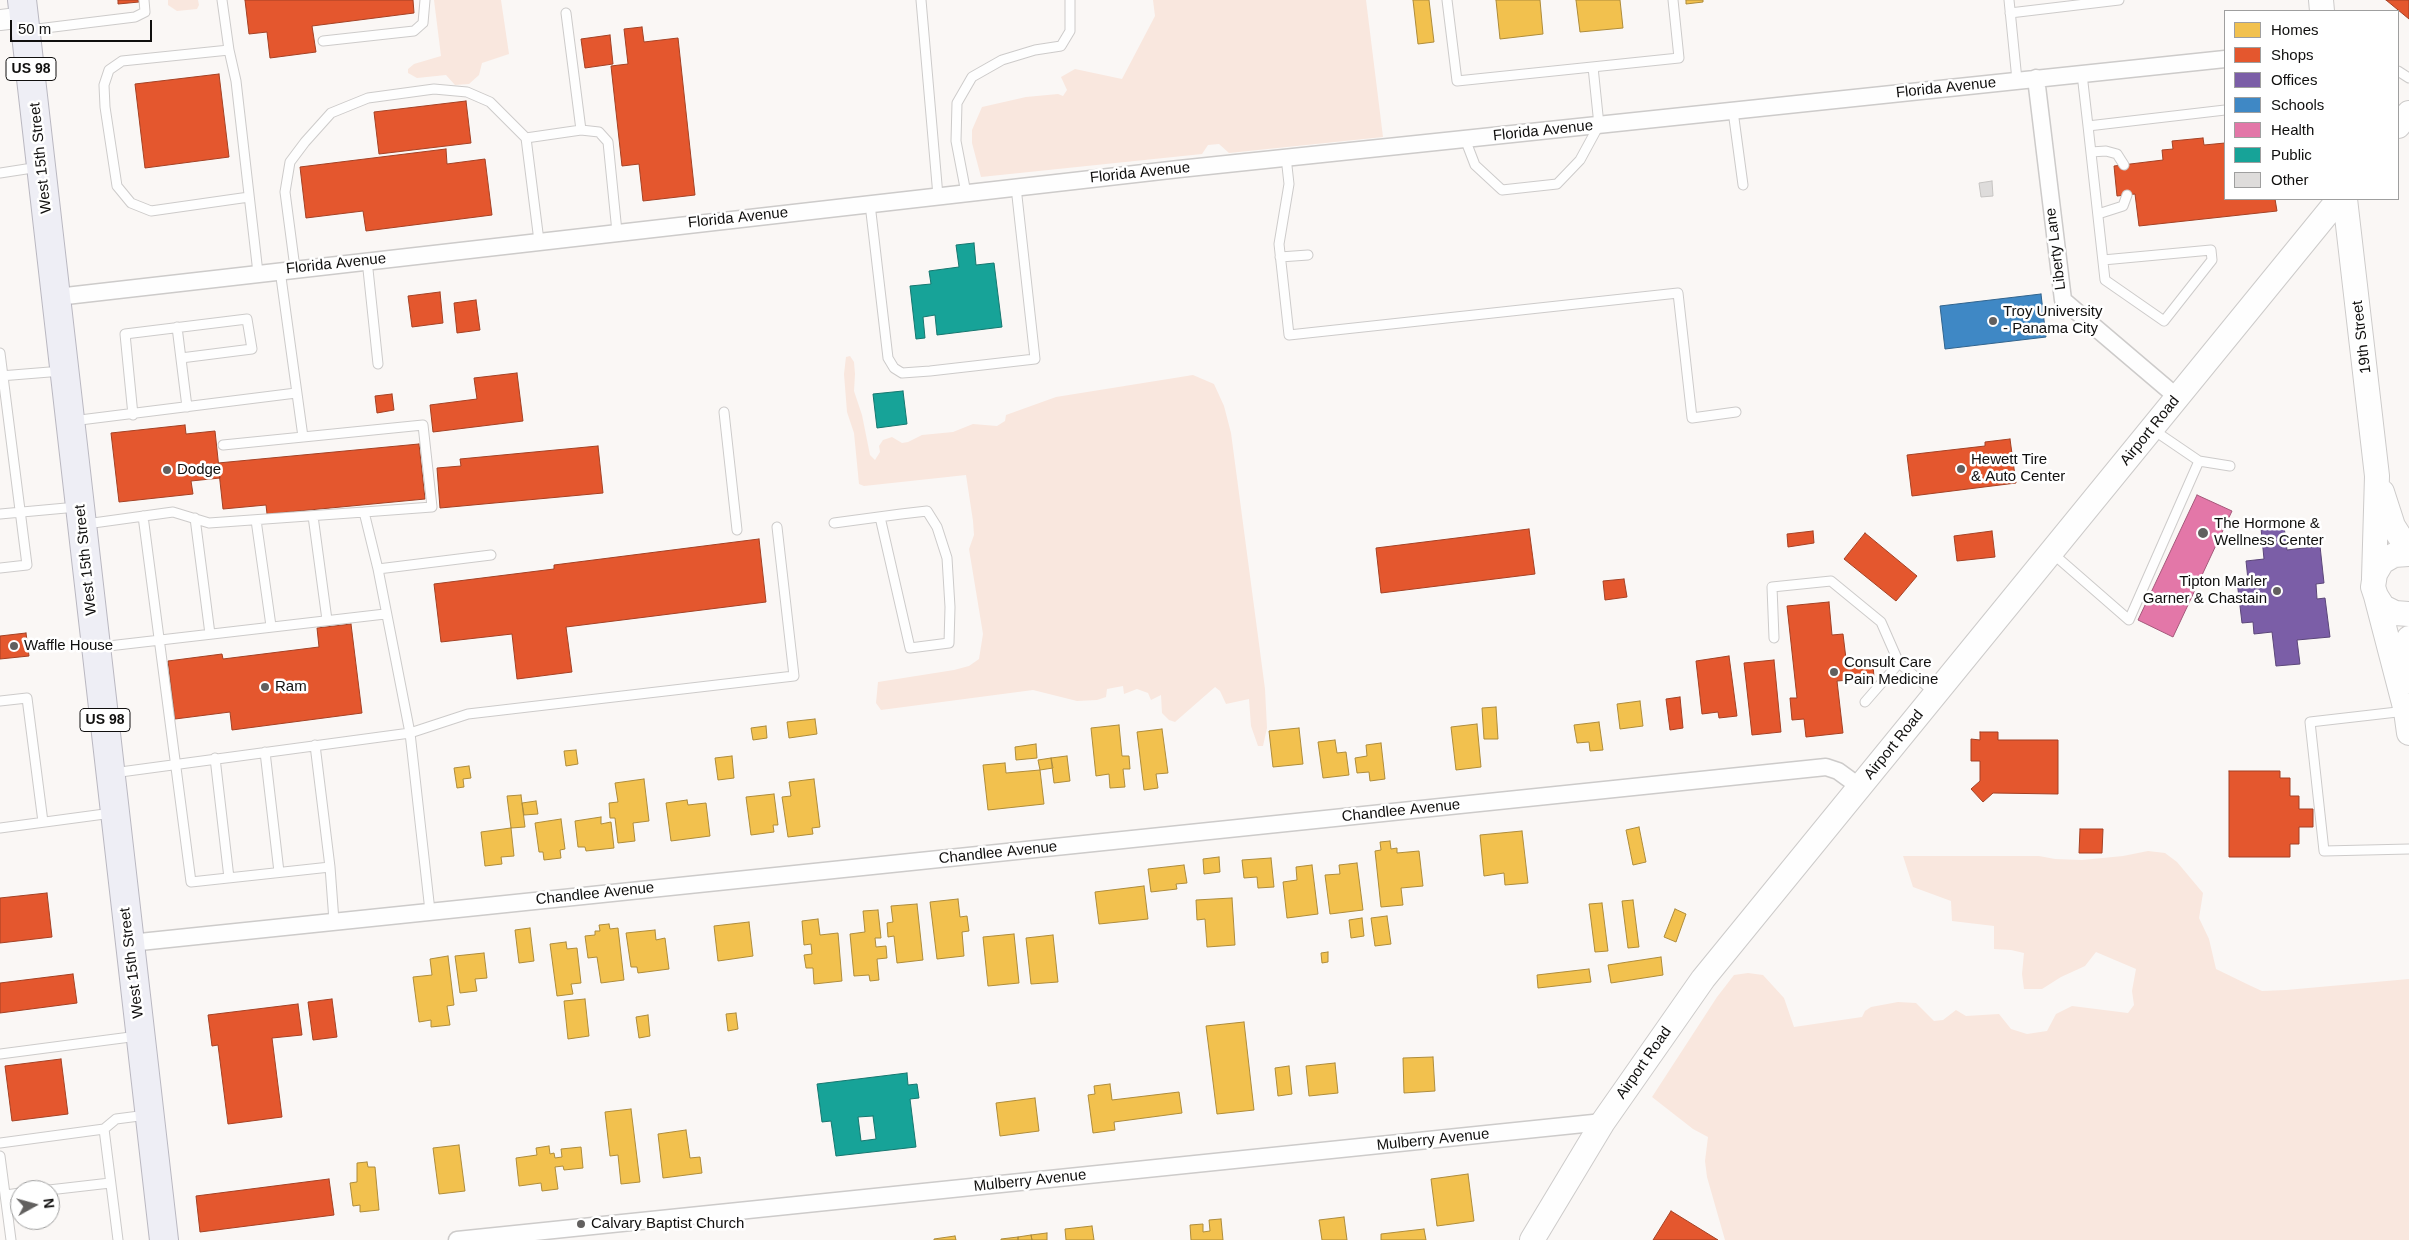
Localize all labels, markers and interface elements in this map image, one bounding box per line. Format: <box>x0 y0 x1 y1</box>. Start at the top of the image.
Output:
scale bar <box>12 10 155 42</box>
legend <box>2224 10 2399 200</box>
text: 50 m <box>18 20 51 37</box>
text: Homes <box>2271 21 2319 38</box>
text: Shops <box>2271 46 2314 63</box>
road number: US 98 <box>6 58 56 80</box>
text: Offices <box>2271 71 2317 88</box>
street label: Florida Avenue <box>1895 74 1997 102</box>
text: Schools <box>2271 96 2324 113</box>
street label: West 15th Street <box>26 102 56 214</box>
street label: Florida Avenue <box>1492 117 1594 145</box>
text: Health <box>2271 121 2314 138</box>
text: Public <box>2271 146 2312 163</box>
street label: Florida Avenue <box>1089 159 1191 187</box>
text: Other <box>2271 171 2309 188</box>
street label: Florida Avenue <box>687 204 789 232</box>
street label: Liberty Lane <box>2042 207 2070 291</box>
street label: Florida Avenue <box>285 250 387 278</box>
street label: 19th Street <box>2349 299 2375 375</box>
place label: Troy University - Panama City <box>2003 303 2102 338</box>
marker: Troy University - Panama City <box>1987 315 1999 327</box>
street label: Airport Road <box>2117 393 2183 469</box>
place label: Hewett Tire & Auto Center <box>1971 451 2065 486</box>
place label: Dodge <box>177 461 221 479</box>
marker: Hewett Tire & Auto Center <box>1955 463 1967 475</box>
marker: Dodge <box>161 464 173 476</box>
street label: West 15th Street <box>71 504 101 616</box>
place label: The Hormone & Wellness Center <box>2214 515 2324 550</box>
marker: The Hormone & Wellness Center <box>2196 526 2210 540</box>
place label: Tipton Marler Garner & Chastain <box>2143 573 2267 608</box>
marker: Tipton Marler Garner & Chastain <box>2271 585 2283 597</box>
place label: Waffle House <box>24 637 113 655</box>
marker: Waffle House <box>8 640 20 652</box>
place label: Consult Care Pain Medicine <box>1844 654 1938 689</box>
marker: Consult Care Pain Medicine <box>1828 666 1840 678</box>
place label: Ram <box>275 678 307 696</box>
marker: Ram <box>259 681 271 693</box>
street label: Airport Road <box>1861 707 1927 783</box>
road number: US 98 <box>80 708 130 732</box>
street label: Chandlee Avenue <box>1341 796 1461 826</box>
street label: Chandlee Avenue <box>938 838 1058 868</box>
street label: Chandlee Avenue <box>535 879 655 909</box>
street label: West 15th Street <box>116 907 148 1019</box>
street label: Airport Road <box>1612 1023 1676 1103</box>
street label: Mulberry Avenue <box>1376 1125 1490 1155</box>
street label: Mulberry Avenue <box>973 1166 1087 1196</box>
north arrow <box>10 1180 60 1230</box>
text: N <box>40 1197 57 1209</box>
place label: Calvary Baptist Church <box>591 1215 744 1233</box>
marker: Calvary Baptist Church <box>575 1218 587 1230</box>

